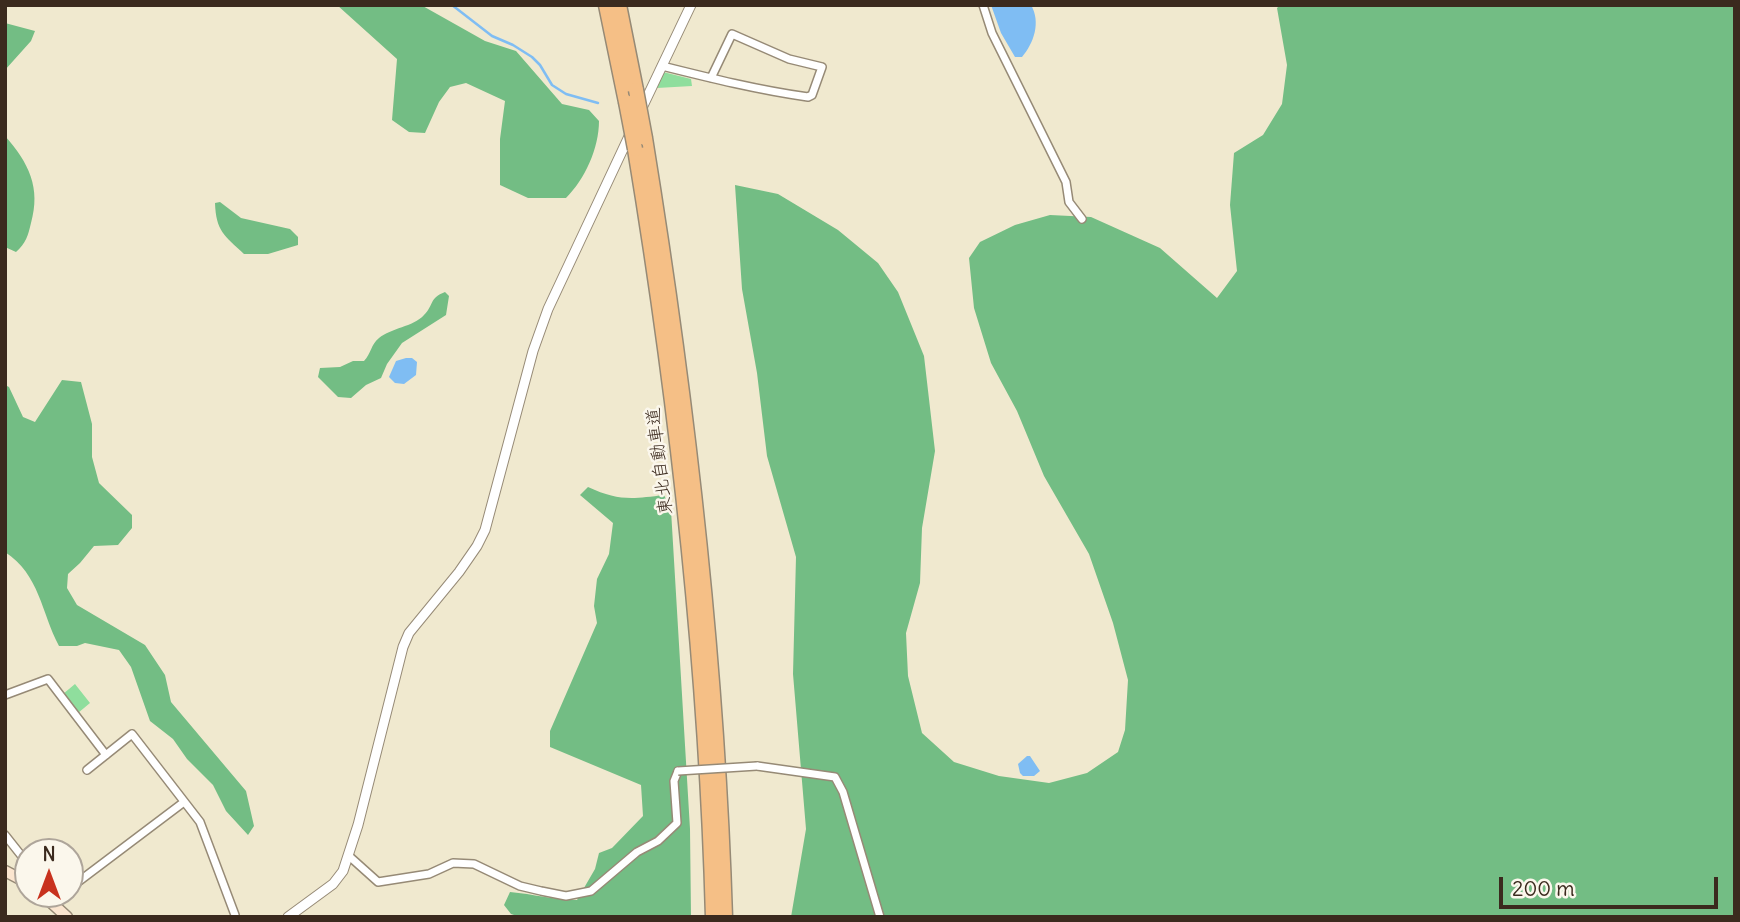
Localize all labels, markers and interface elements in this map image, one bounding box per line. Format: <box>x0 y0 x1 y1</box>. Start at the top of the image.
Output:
street label: 東北自動車道 <box>643 406 677 516</box>
north arrow <box>14 838 84 908</box>
text: N <box>42 842 56 866</box>
scale bar <box>1502 862 1721 906</box>
text: 200 m <box>1512 875 1575 902</box>

